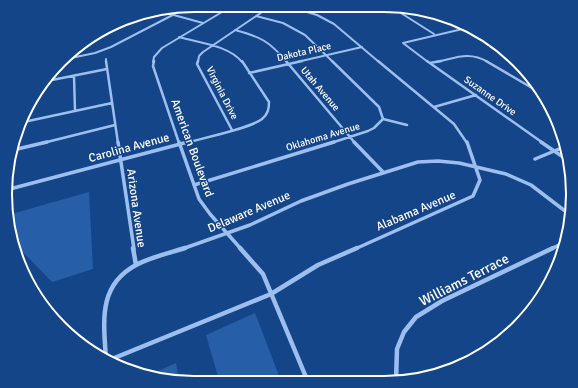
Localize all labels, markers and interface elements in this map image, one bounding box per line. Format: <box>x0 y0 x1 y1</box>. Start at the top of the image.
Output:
street label: Dakota Place <box>276 40 332 64</box>
street label: Utah Avenue <box>298 64 342 114</box>
street label: Virginia Drive <box>204 65 240 121</box>
street label: Suzanne Drive <box>462 74 518 118</box>
street label: American Boulevard <box>167 97 217 199</box>
street label: Oklahoma Avenue <box>285 120 361 154</box>
street label: Carolina Avenue <box>87 130 171 166</box>
street label: Arizona Avenue <box>123 168 149 248</box>
street label: Alabama Avenue <box>374 187 458 235</box>
street label: Delaware Avenue <box>205 188 293 236</box>
street label: Williams Terrace <box>416 250 512 310</box>

